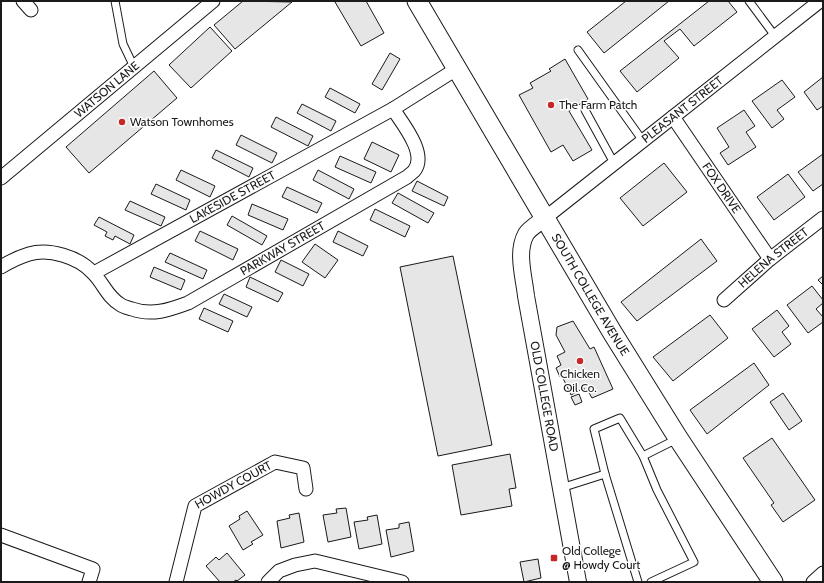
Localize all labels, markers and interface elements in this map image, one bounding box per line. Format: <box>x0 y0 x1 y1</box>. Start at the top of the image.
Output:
street label: WATSON LANE <box>71 58 142 121</box>
street label: PLEASANT STREET <box>638 72 726 146</box>
place label: The Farm Patch <box>559 97 637 112</box>
marker: The Farm Patch <box>546 100 556 110</box>
place label: Watson Townhomes <box>130 114 234 129</box>
marker: Watson Townhomes <box>117 117 127 127</box>
street label: FOX DRIVE <box>699 160 745 216</box>
street label: LAKESIDE STREET <box>187 167 278 226</box>
street label: PARKWAY STREET <box>237 218 328 278</box>
street label: HELENA STREET <box>735 224 812 291</box>
street label: SOUTH COLLEGE AVENUE <box>549 231 633 359</box>
street label: OLD COLLEGE ROAD <box>527 340 562 453</box>
marker: Chicken Oil Co. <box>575 356 585 366</box>
place label: Chicken Oil Co. <box>560 366 600 395</box>
street label: HOWDY COURT <box>192 457 275 512</box>
place label: Old College @ Howdy Court <box>562 543 640 572</box>
marker: Old College @ Howdy Court <box>549 553 559 563</box>

